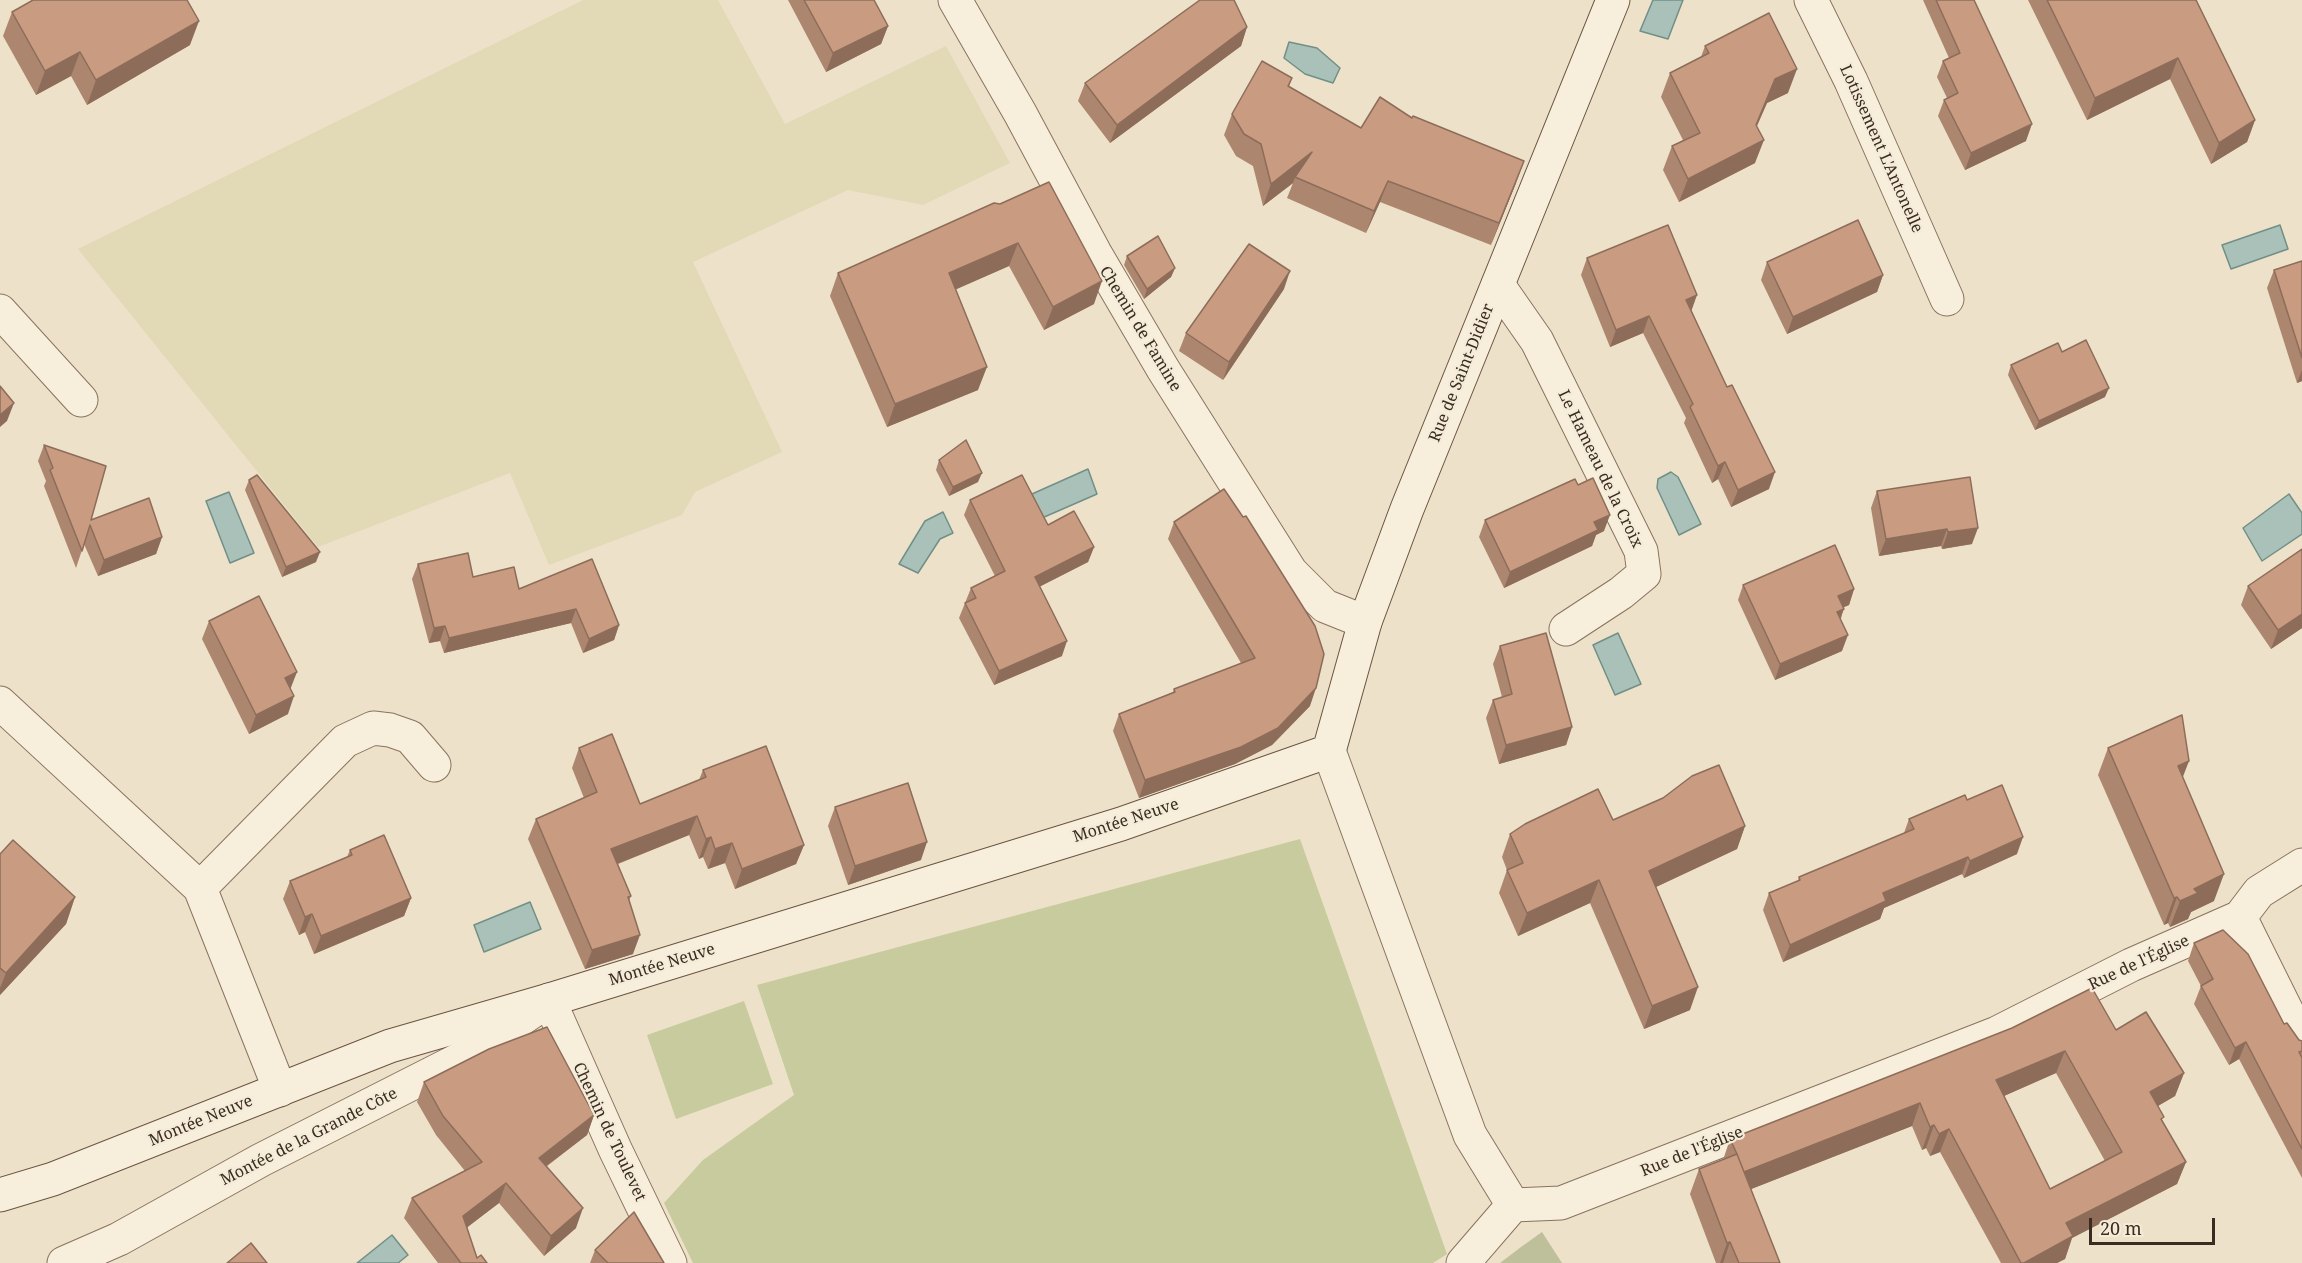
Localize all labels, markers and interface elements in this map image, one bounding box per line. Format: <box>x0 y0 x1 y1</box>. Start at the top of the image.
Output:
street label: Lotissement L'Antonelle <box>1835 62 1927 236</box>
street label: Chemin de Famine <box>1095 263 1185 395</box>
street label: Rue de Saint-Didier <box>1425 301 1499 445</box>
street label: Le Hameau de la Croix <box>1553 387 1647 551</box>
street label: Montée Neuve <box>1071 795 1181 847</box>
street label: Rue de l'Église <box>2086 931 2192 995</box>
street label: Montée Neuve <box>606 940 718 990</box>
street label: Chemin de Toulevet <box>568 1059 650 1205</box>
street label: Montée de la Grande Côte <box>217 1084 401 1190</box>
street label: Montée Neuve <box>146 1091 256 1151</box>
street label: Rue de l'Église <box>1638 1123 1746 1181</box>
scale bar <box>2092 1206 2218 1244</box>
text: 20 m <box>2100 1216 2142 1240</box>

